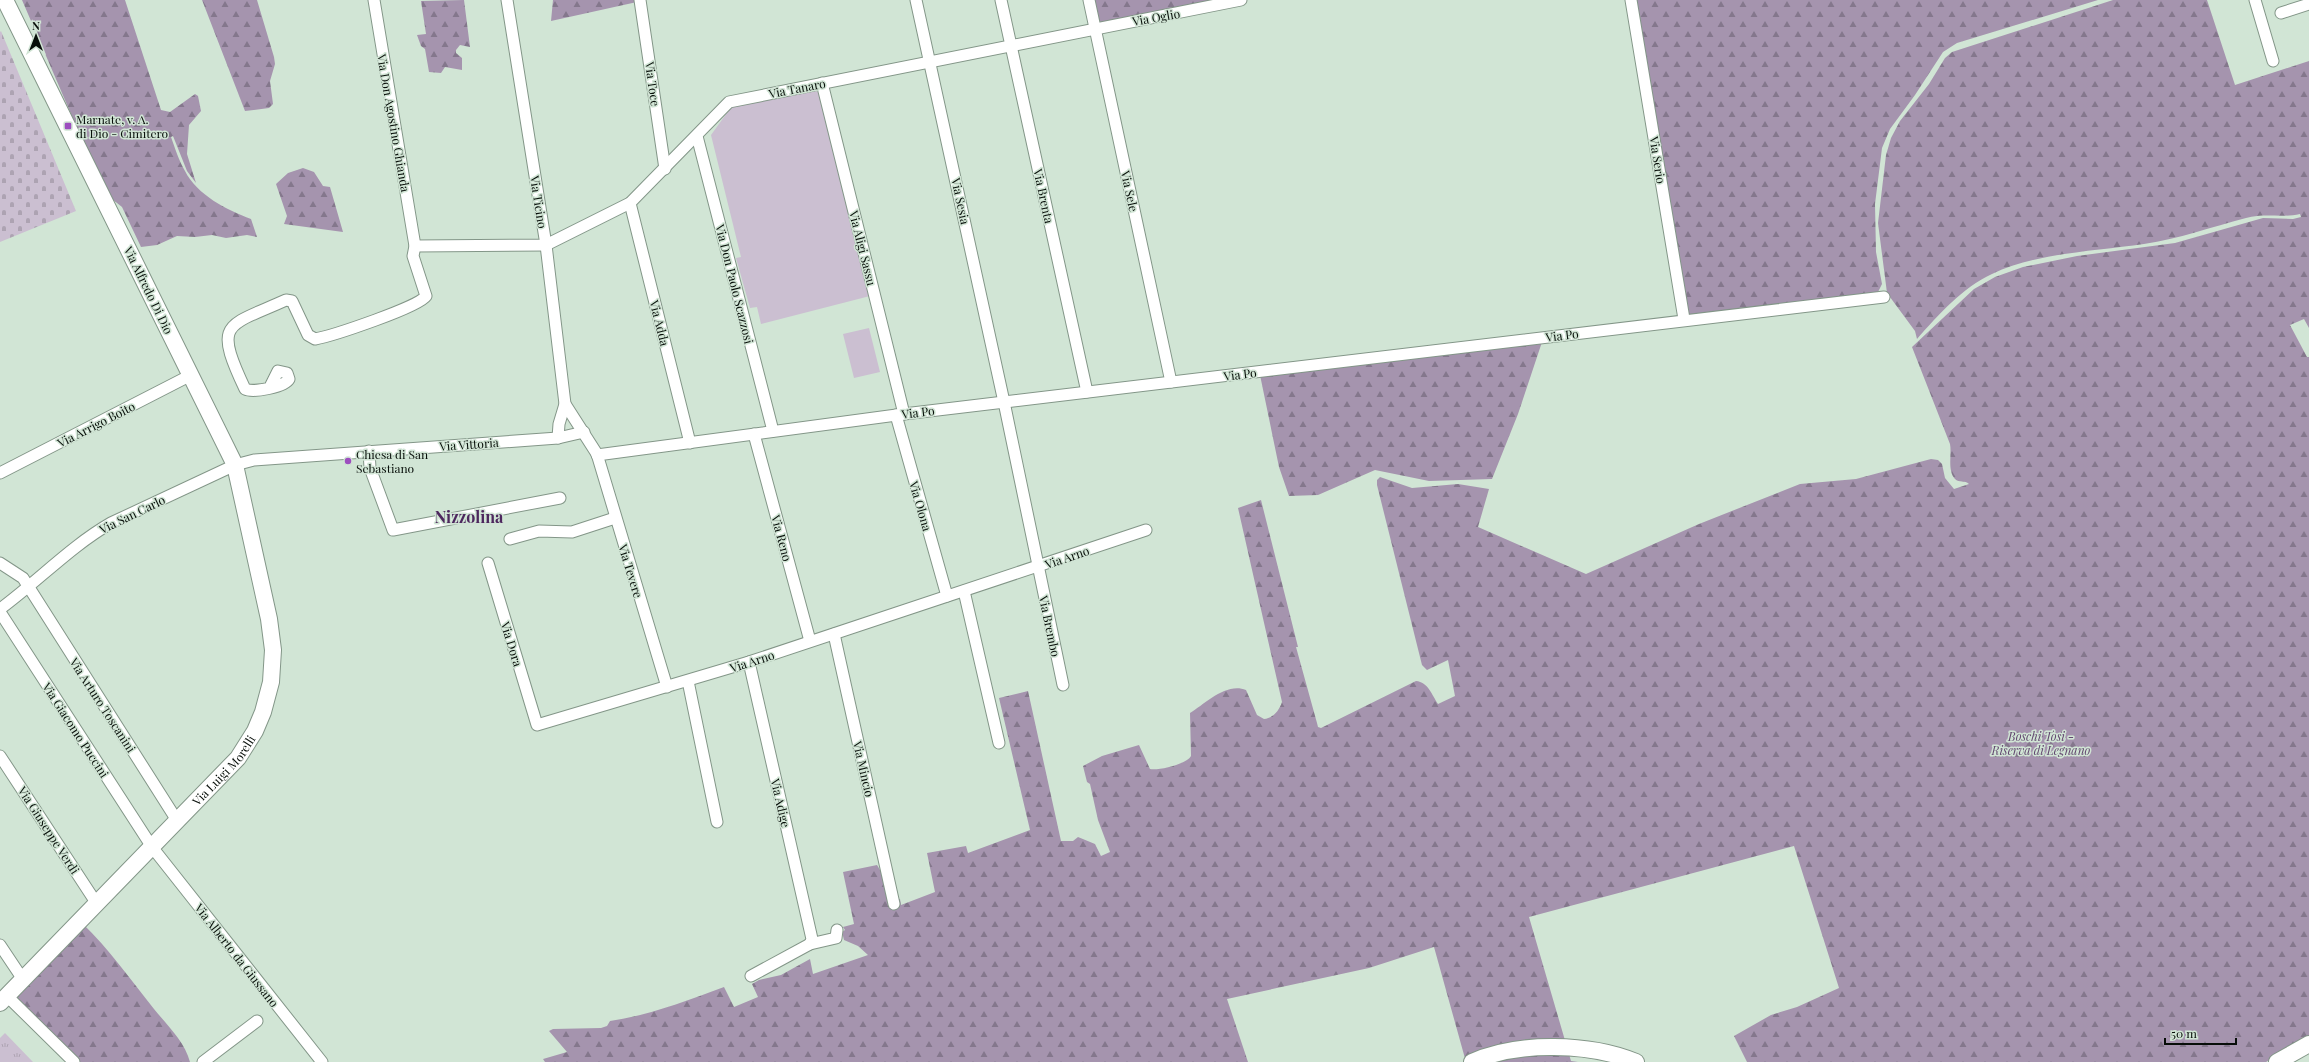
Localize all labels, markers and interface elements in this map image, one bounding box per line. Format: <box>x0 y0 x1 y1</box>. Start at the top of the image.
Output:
street label: Via Oglio <box>1130 5 1182 29</box>
north arrow <box>16 16 56 56</box>
text: N <box>32 18 40 33</box>
street label: Via Don Agostino Ghianda <box>374 52 414 193</box>
street label: Via Toce <box>642 60 664 107</box>
street label: Via Tanaro <box>766 75 827 102</box>
place label: Marnate, v. A. di Dio - Cimitero <box>76 111 169 141</box>
marker: Marnate, v. A. di Dio - Cimitero <box>63 121 73 131</box>
street label: Via Serio <box>1646 134 1670 185</box>
street label: Via Brenta <box>1030 166 1058 225</box>
street label: Via Sele <box>1118 168 1142 213</box>
street label: Via Ticino <box>527 173 551 230</box>
street label: Via Sesia <box>948 175 974 226</box>
street label: Via Aligi Sassu <box>846 208 880 287</box>
street label: Via Don Paolo Scazzosi <box>712 222 758 346</box>
street label: Via Alfredo Di Dio <box>120 243 177 337</box>
street label: Via Adda <box>646 297 673 348</box>
street label: Via Po <box>1544 325 1580 345</box>
street label: Via Po <box>1222 364 1258 384</box>
street label: Via Arrigo Boito <box>54 397 138 451</box>
street label: Via Po <box>900 402 936 422</box>
street label: Via Vittoria <box>438 434 499 454</box>
place label: Chiesa di San Sebastiano <box>356 446 428 476</box>
marker: Chiesa di San Sebastiano <box>343 456 353 466</box>
street label: Via Olona <box>906 478 936 533</box>
street label: Via San Carlo <box>96 491 168 537</box>
district label: Nizzolina <box>435 506 504 527</box>
street label: Via Reno <box>768 512 796 563</box>
street label: Via Tevere <box>615 541 647 600</box>
street label: Via Arno <box>1042 542 1092 572</box>
street label: Via Brembo <box>1036 593 1064 658</box>
street label: Via Dora <box>497 619 526 668</box>
street label: Via Arno <box>727 646 777 676</box>
street label: Via Arturo Toscanini <box>66 654 140 756</box>
street label: Via Giacomo Puccini <box>39 679 113 781</box>
park label: Boschi Tosi - Riserva di Legnano <box>1991 728 2091 758</box>
street label: Via Luigi Morelli <box>188 732 259 809</box>
street label: Via Mincio <box>850 739 878 799</box>
street label: Via Adige <box>767 776 794 829</box>
street label: Via Giuseppe Verdi <box>14 782 83 877</box>
street label: Via Alberto da Giussano <box>191 899 283 1010</box>
scale bar <box>2165 1020 2236 1046</box>
text: 50 m <box>2171 1025 2197 1041</box>

